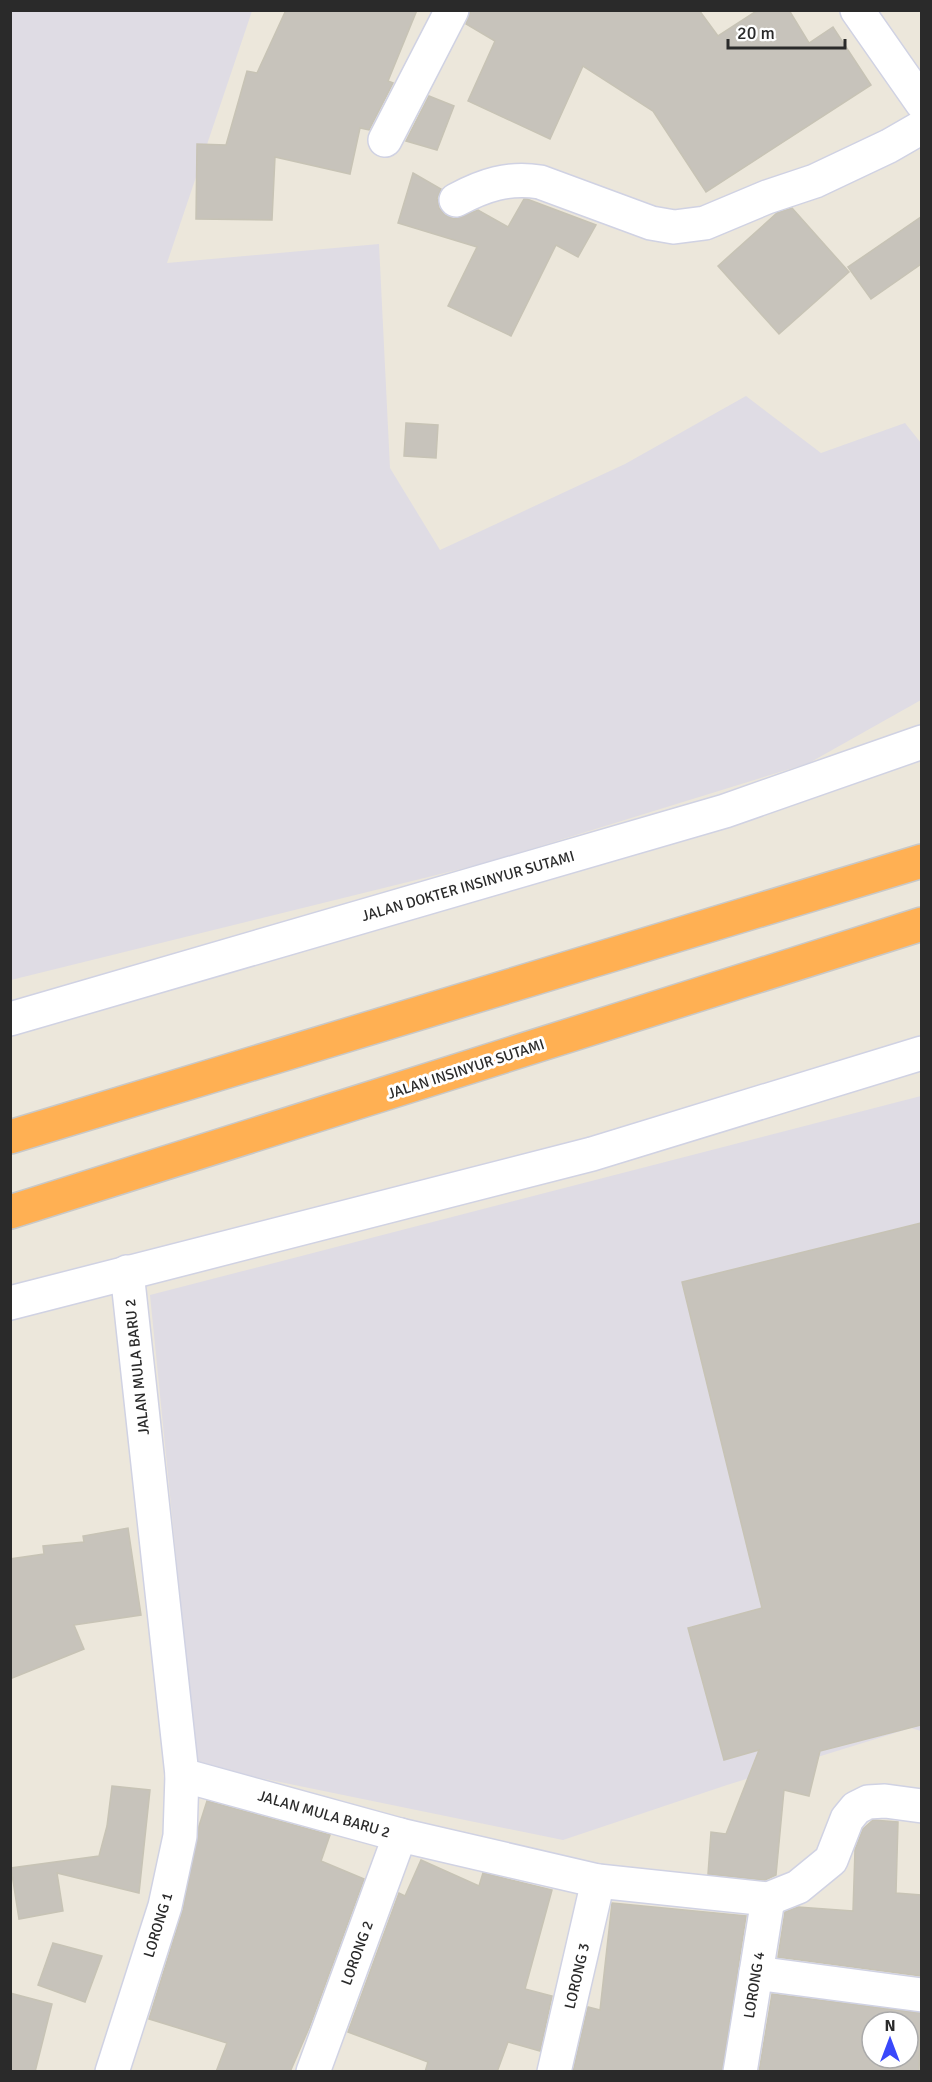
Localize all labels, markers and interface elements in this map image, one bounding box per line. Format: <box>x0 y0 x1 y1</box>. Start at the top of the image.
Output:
scale bar <box>728 12 845 50</box>
text: 20 m <box>737 22 775 44</box>
street label: JALAN DOKTER INSINYUR SUTAMI <box>359 847 577 925</box>
street label: JALAN INSINYUR SUTAMI <box>385 1035 547 1103</box>
street label: JALAN MULA BARU 2 <box>121 1298 153 1436</box>
street label: JALAN MULA BARU 2 <box>256 1787 392 1841</box>
street label: LORONG 1 <box>140 1890 176 1960</box>
street label: LORONG 2 <box>337 1918 377 1988</box>
street label: LORONG 3 <box>561 1941 593 2011</box>
street label: LORONG 4 <box>740 1950 768 2020</box>
north arrow <box>860 2010 920 2070</box>
text: N <box>884 2016 896 2036</box>

